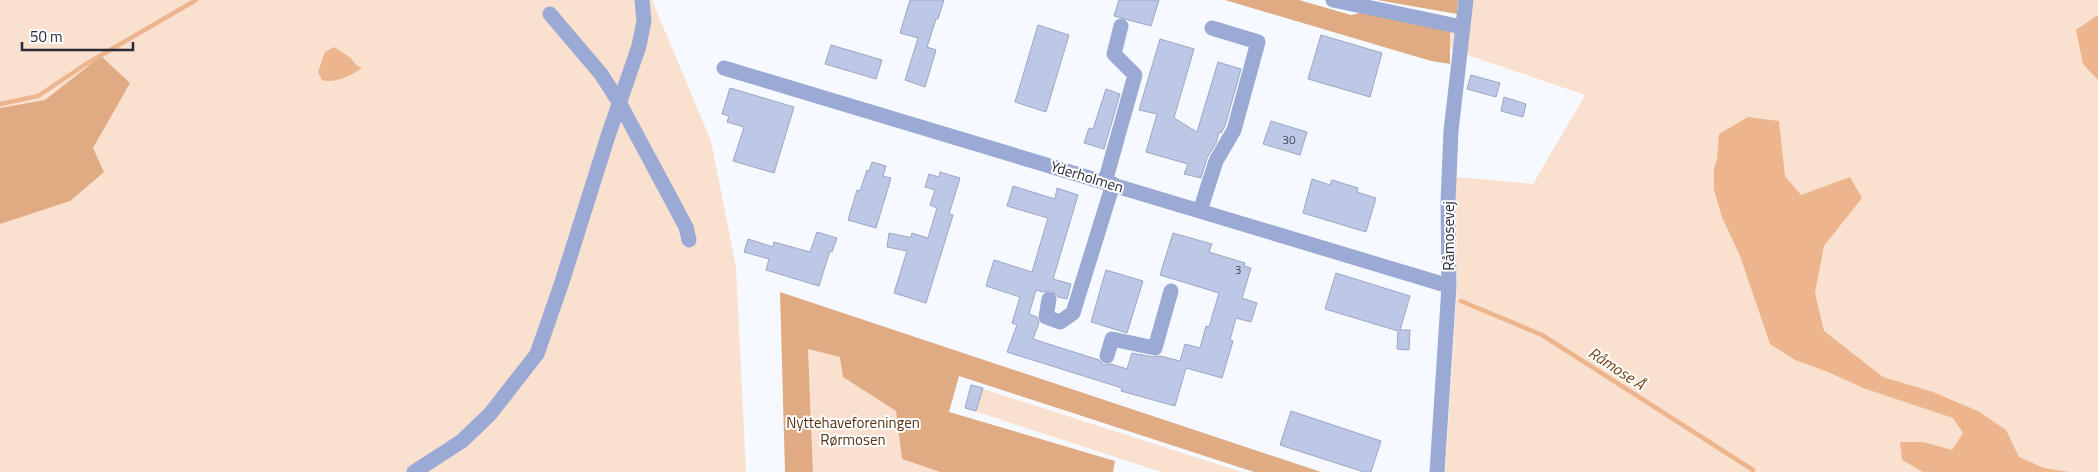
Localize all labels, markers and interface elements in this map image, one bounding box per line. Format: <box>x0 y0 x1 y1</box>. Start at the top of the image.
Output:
scale bar <box>22 20 134 52</box>
text: 50 m <box>30 25 63 48</box>
house number: 30 <box>1282 130 1296 149</box>
street label: Yderholmen <box>1048 155 1127 199</box>
street label: Råmosevej <box>1437 201 1460 271</box>
house number: 3 <box>1235 260 1241 279</box>
water label: Råmose Å <box>1584 341 1651 396</box>
park label: Nyttehaveforeningen Rørmosen <box>786 411 920 451</box>

